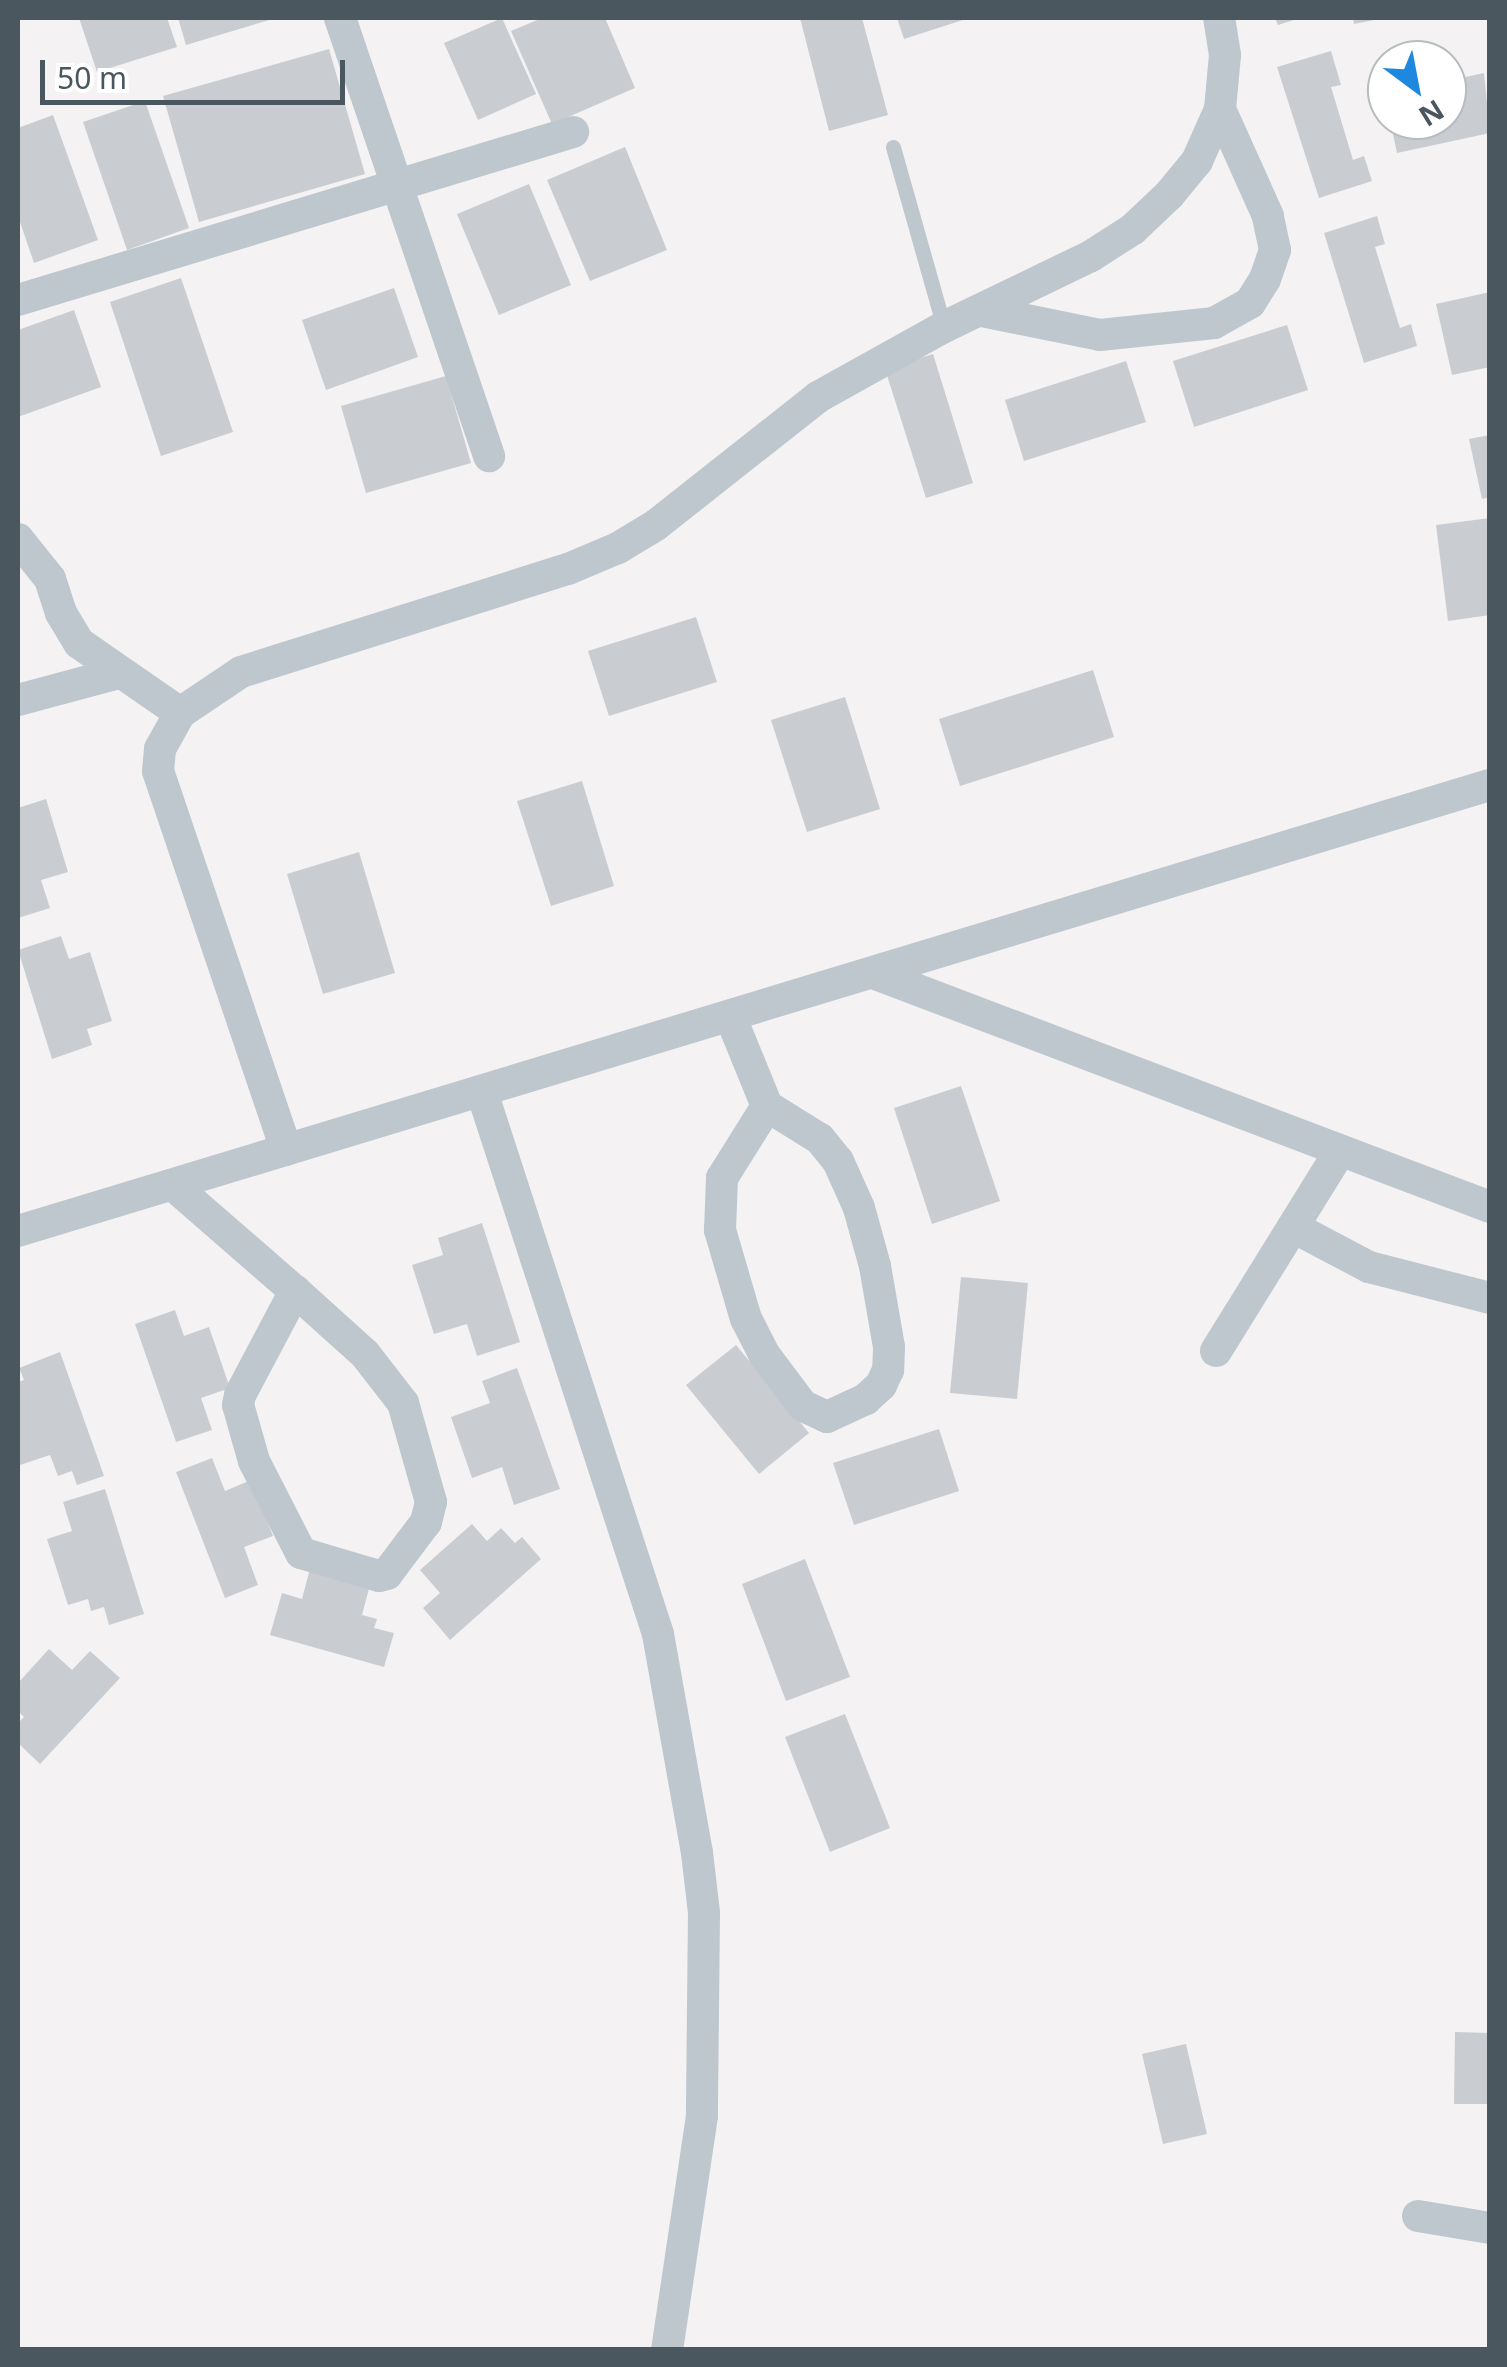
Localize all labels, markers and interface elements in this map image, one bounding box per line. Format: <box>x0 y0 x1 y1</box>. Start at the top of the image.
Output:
scale bar <box>45 40 350 102</box>
north arrow <box>1367 40 1467 140</box>
text: 50 m <box>57 57 127 98</box>
text: N <box>1412 92 1452 136</box>

